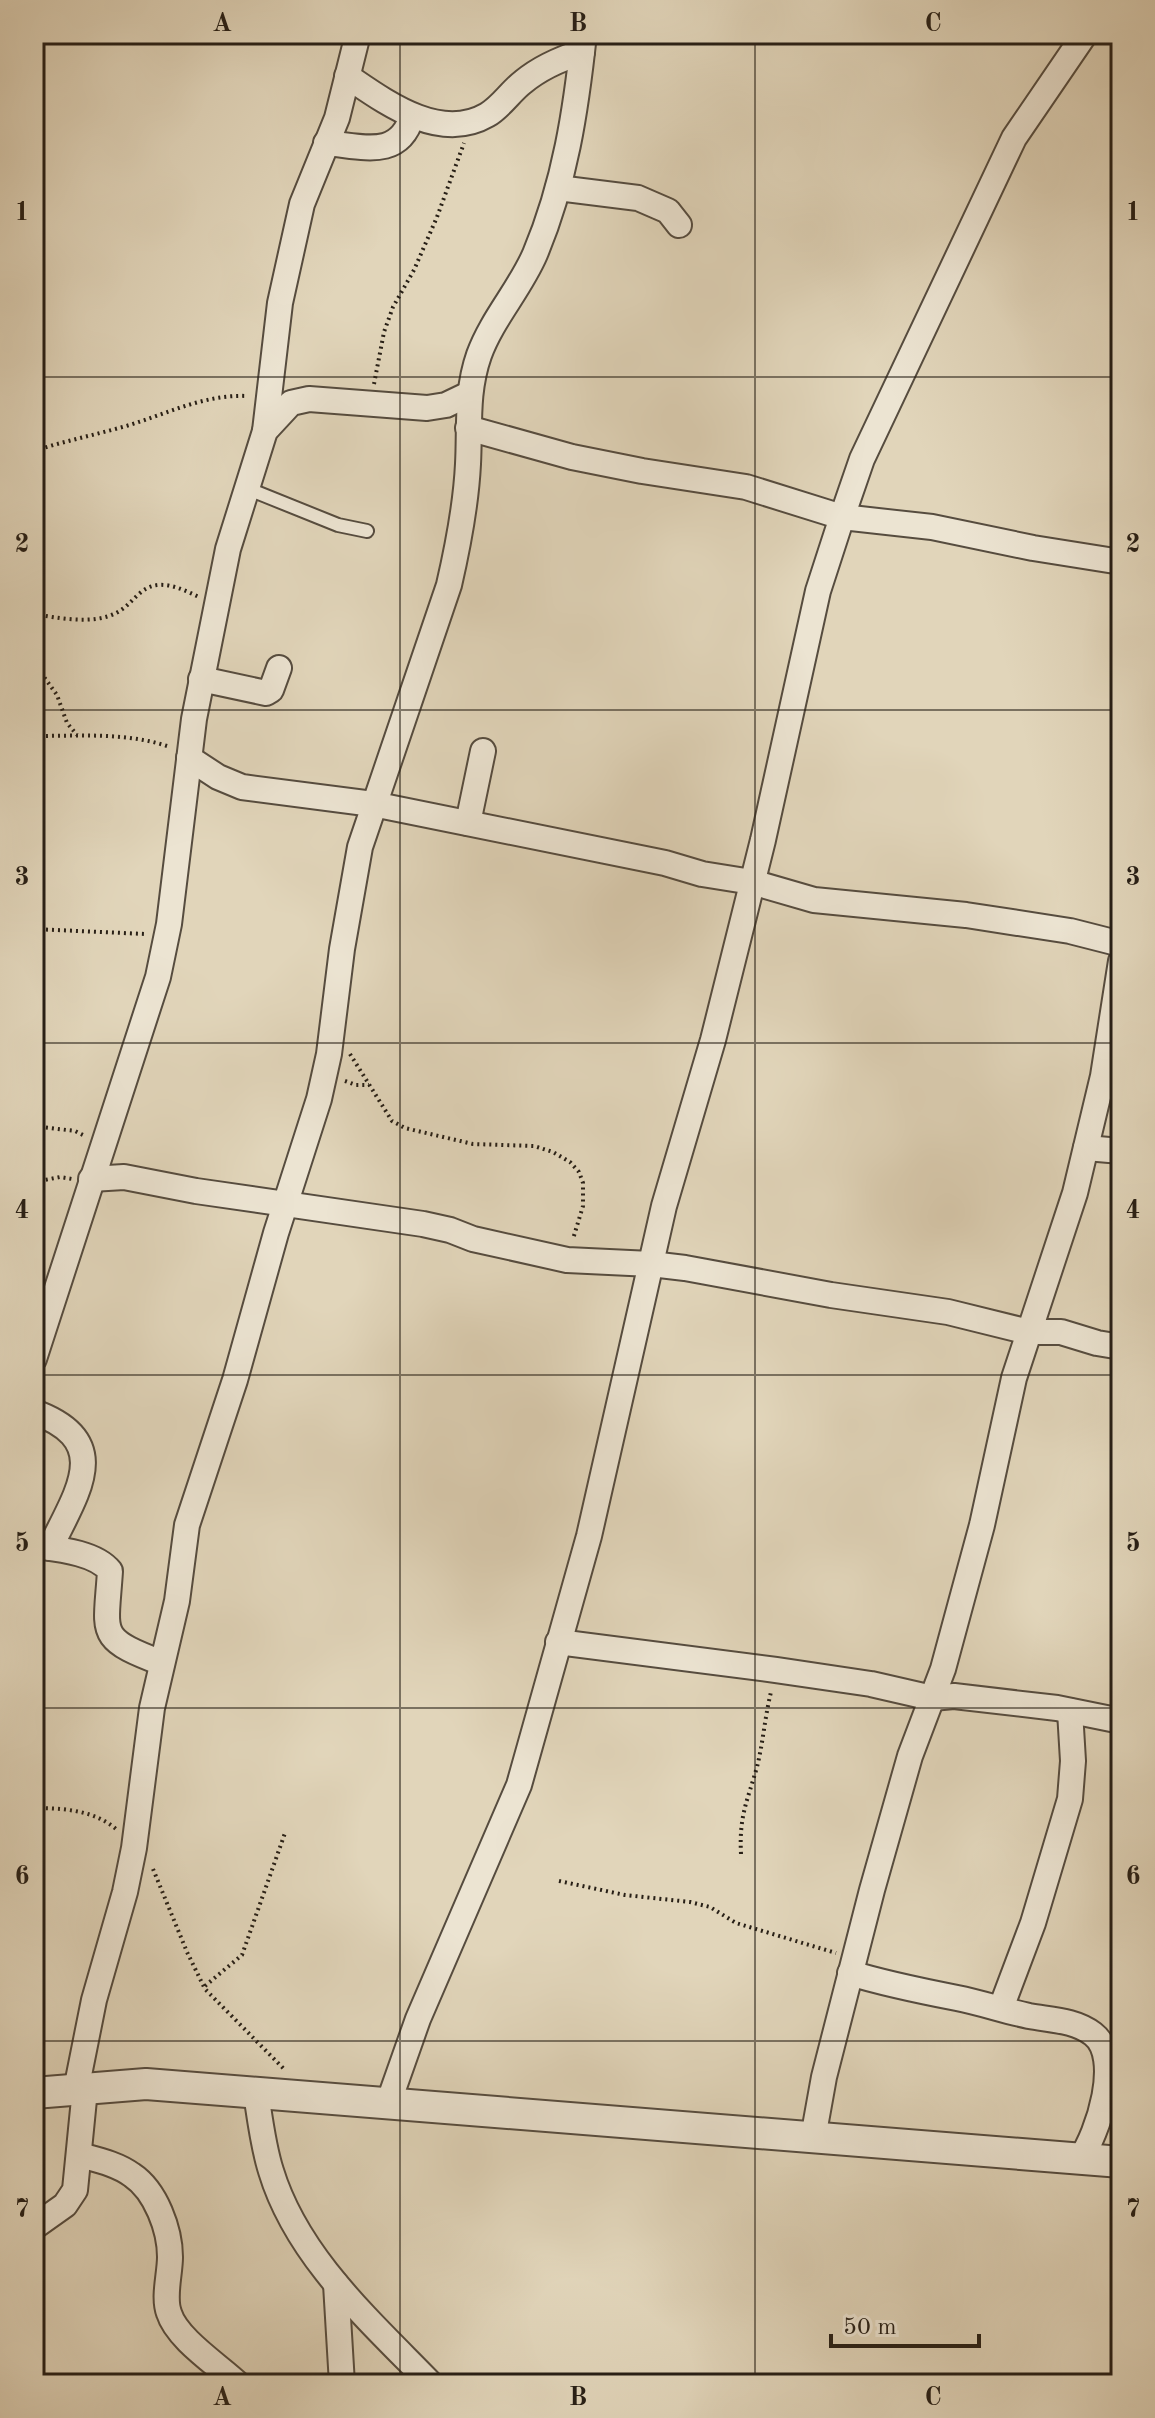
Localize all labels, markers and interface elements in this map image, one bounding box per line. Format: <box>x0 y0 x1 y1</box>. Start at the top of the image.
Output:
text: A <box>212 11 232 37</box>
text: B <box>569 11 587 37</box>
text: C <box>924 11 942 37</box>
text: 1 <box>14 200 30 226</box>
text: 1 <box>1125 200 1141 226</box>
text: 2 <box>14 532 30 558</box>
text: 2 <box>1125 532 1141 558</box>
text: 3 <box>14 865 30 891</box>
text: 3 <box>1125 865 1141 891</box>
text: 4 <box>14 1198 30 1224</box>
text: 4 <box>1125 1198 1141 1224</box>
text: 5 <box>14 1531 30 1557</box>
text: 5 <box>1125 1531 1141 1557</box>
text: 6 <box>14 1864 30 1890</box>
text: 6 <box>1125 1864 1141 1890</box>
text: 7 <box>14 2197 30 2223</box>
text: 7 <box>1125 2197 1141 2223</box>
scale bar <box>831 2298 979 2348</box>
text: 50 m <box>843 2316 897 2340</box>
text: A <box>212 2385 232 2411</box>
text: B <box>569 2385 587 2411</box>
text: C <box>924 2385 942 2411</box>

